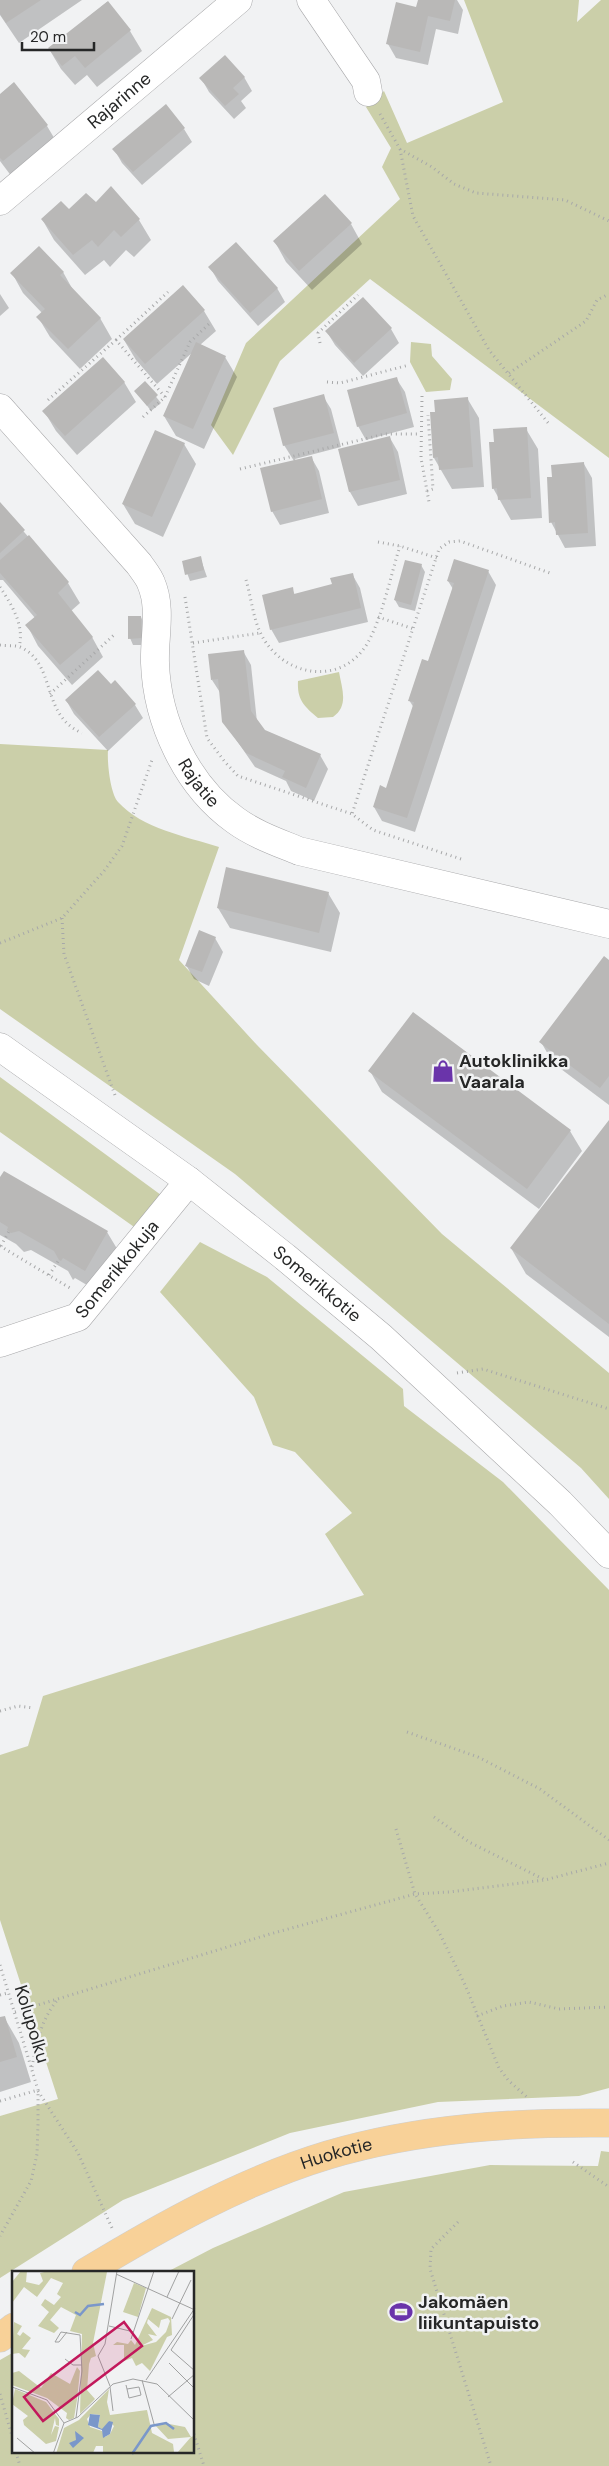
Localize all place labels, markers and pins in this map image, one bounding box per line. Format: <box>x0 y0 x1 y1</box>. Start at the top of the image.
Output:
place label: Autoklinikka Vaarala <box>459 1049 568 1094</box>
shop icon: Autoklinikka Vaarala <box>430 1058 456 1084</box>
place label: Jakomäen liikuntapuisto <box>418 2290 539 2335</box>
sports icon: Jakomäen liikuntapuisto <box>388 2299 414 2325</box>

